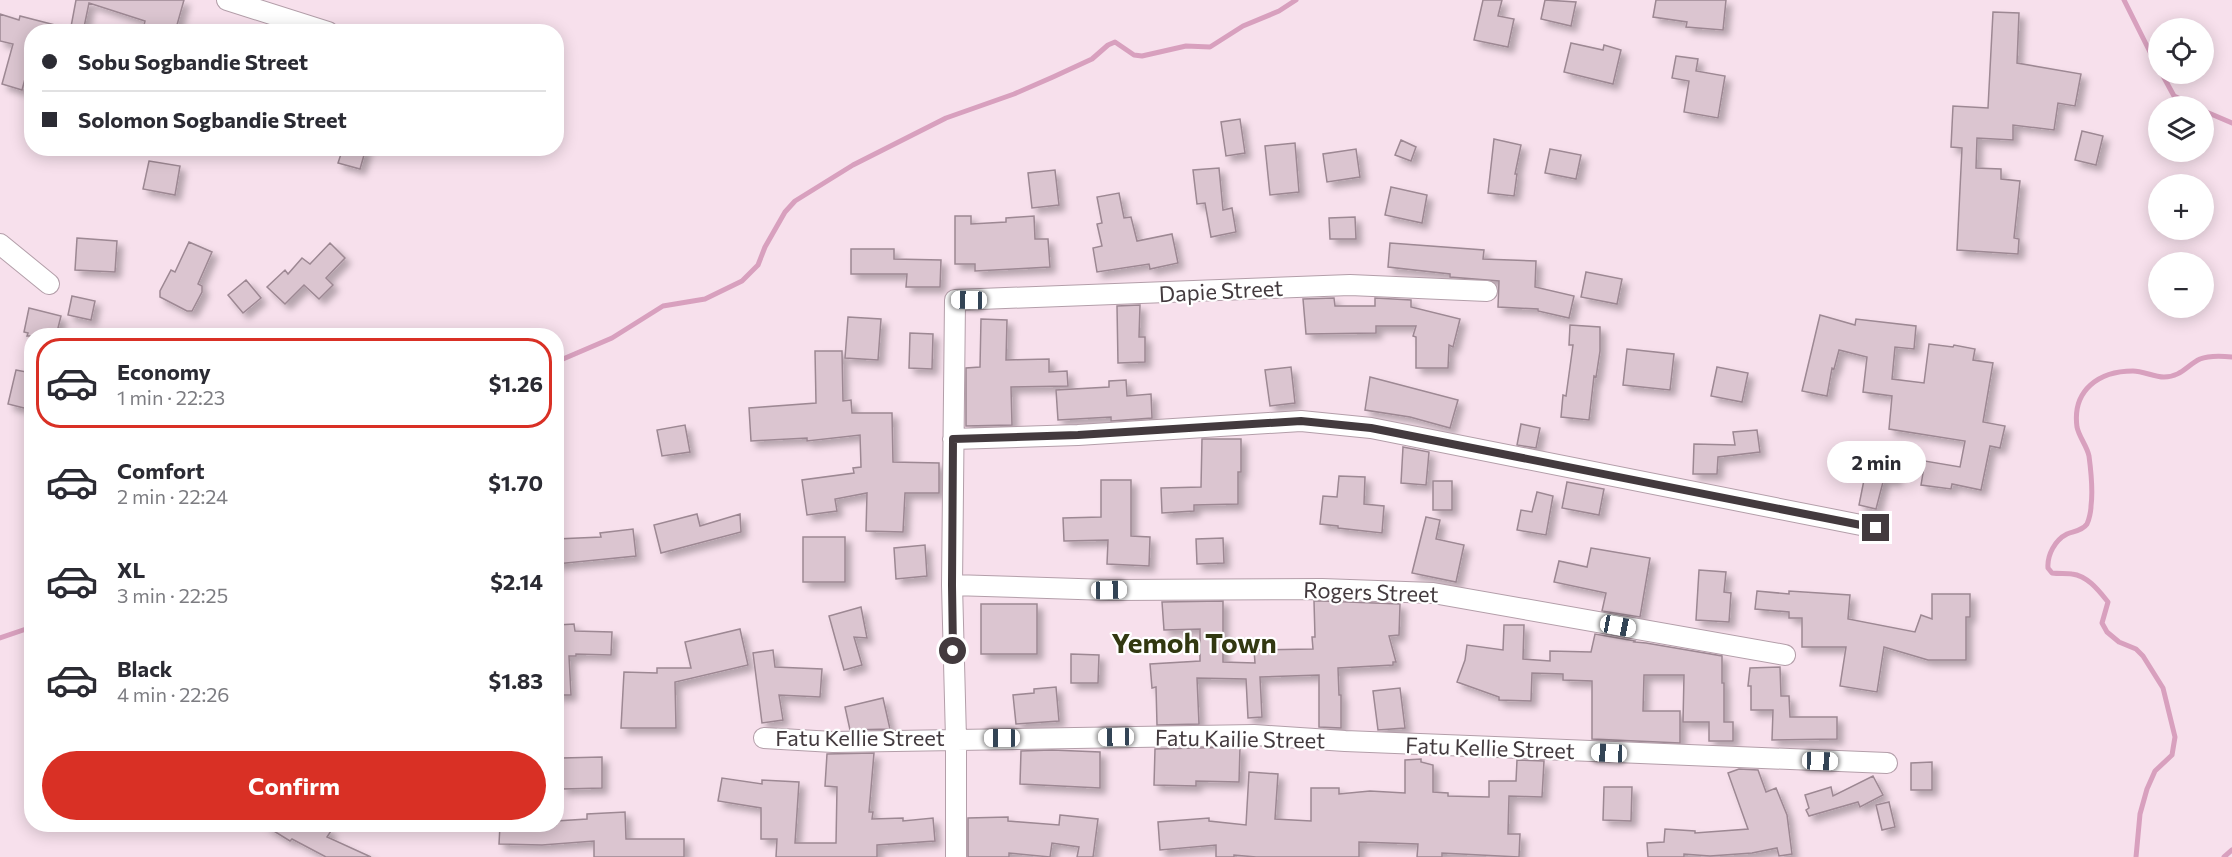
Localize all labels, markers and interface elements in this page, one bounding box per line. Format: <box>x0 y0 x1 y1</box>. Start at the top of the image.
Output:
map controls <box>2148 18 2214 318</box>
button: locate <box>2148 18 2214 84</box>
text: Sobu Sogbandie Street <box>78 48 308 75</box>
button: layers <box>2148 96 2214 162</box>
text: Solomon Sogbandie Street <box>78 106 347 133</box>
button: + <box>2148 174 2214 240</box>
button: − <box>2148 252 2214 318</box>
street label: Dapie Street <box>1158 274 1284 307</box>
car <box>951 291 987 309</box>
icon: car <box>45 356 99 410</box>
text: Economy <box>117 358 211 385</box>
text: $1.26 <box>489 370 543 397</box>
text: 1 min · 22:23 <box>117 385 225 409</box>
callout: 2 min <box>1826 441 1926 483</box>
text: 2 min <box>1852 450 1901 474</box>
icon: car <box>45 455 99 509</box>
text: Comfort <box>117 457 205 484</box>
text: $1.70 <box>488 469 543 496</box>
text: 2 min · 22:24 <box>117 484 228 508</box>
route end <box>1862 514 1889 541</box>
icon: car <box>45 554 99 608</box>
text: XL <box>117 556 145 583</box>
text: $2.14 <box>490 568 543 595</box>
street label: Rogers Street <box>1303 576 1439 607</box>
car <box>1091 581 1127 599</box>
text: 3 min · 22:25 <box>117 583 228 607</box>
car <box>1599 614 1637 638</box>
district label: Yemoh Town <box>1111 625 1277 659</box>
route start <box>939 637 966 664</box>
icon: car <box>45 653 99 707</box>
text: Black <box>117 655 172 682</box>
text: $1.83 <box>489 667 543 694</box>
text: 4 min · 22:26 <box>117 682 229 706</box>
street label: Fatu Kellie Street <box>775 724 945 751</box>
street label: Fatu Kailie Street <box>1155 724 1325 753</box>
car <box>1098 728 1134 746</box>
car <box>984 729 1020 747</box>
street label: Fatu Kellie Street <box>1405 731 1575 764</box>
car <box>1591 743 1627 763</box>
button: Confirm <box>42 751 546 820</box>
car <box>1802 751 1838 771</box>

